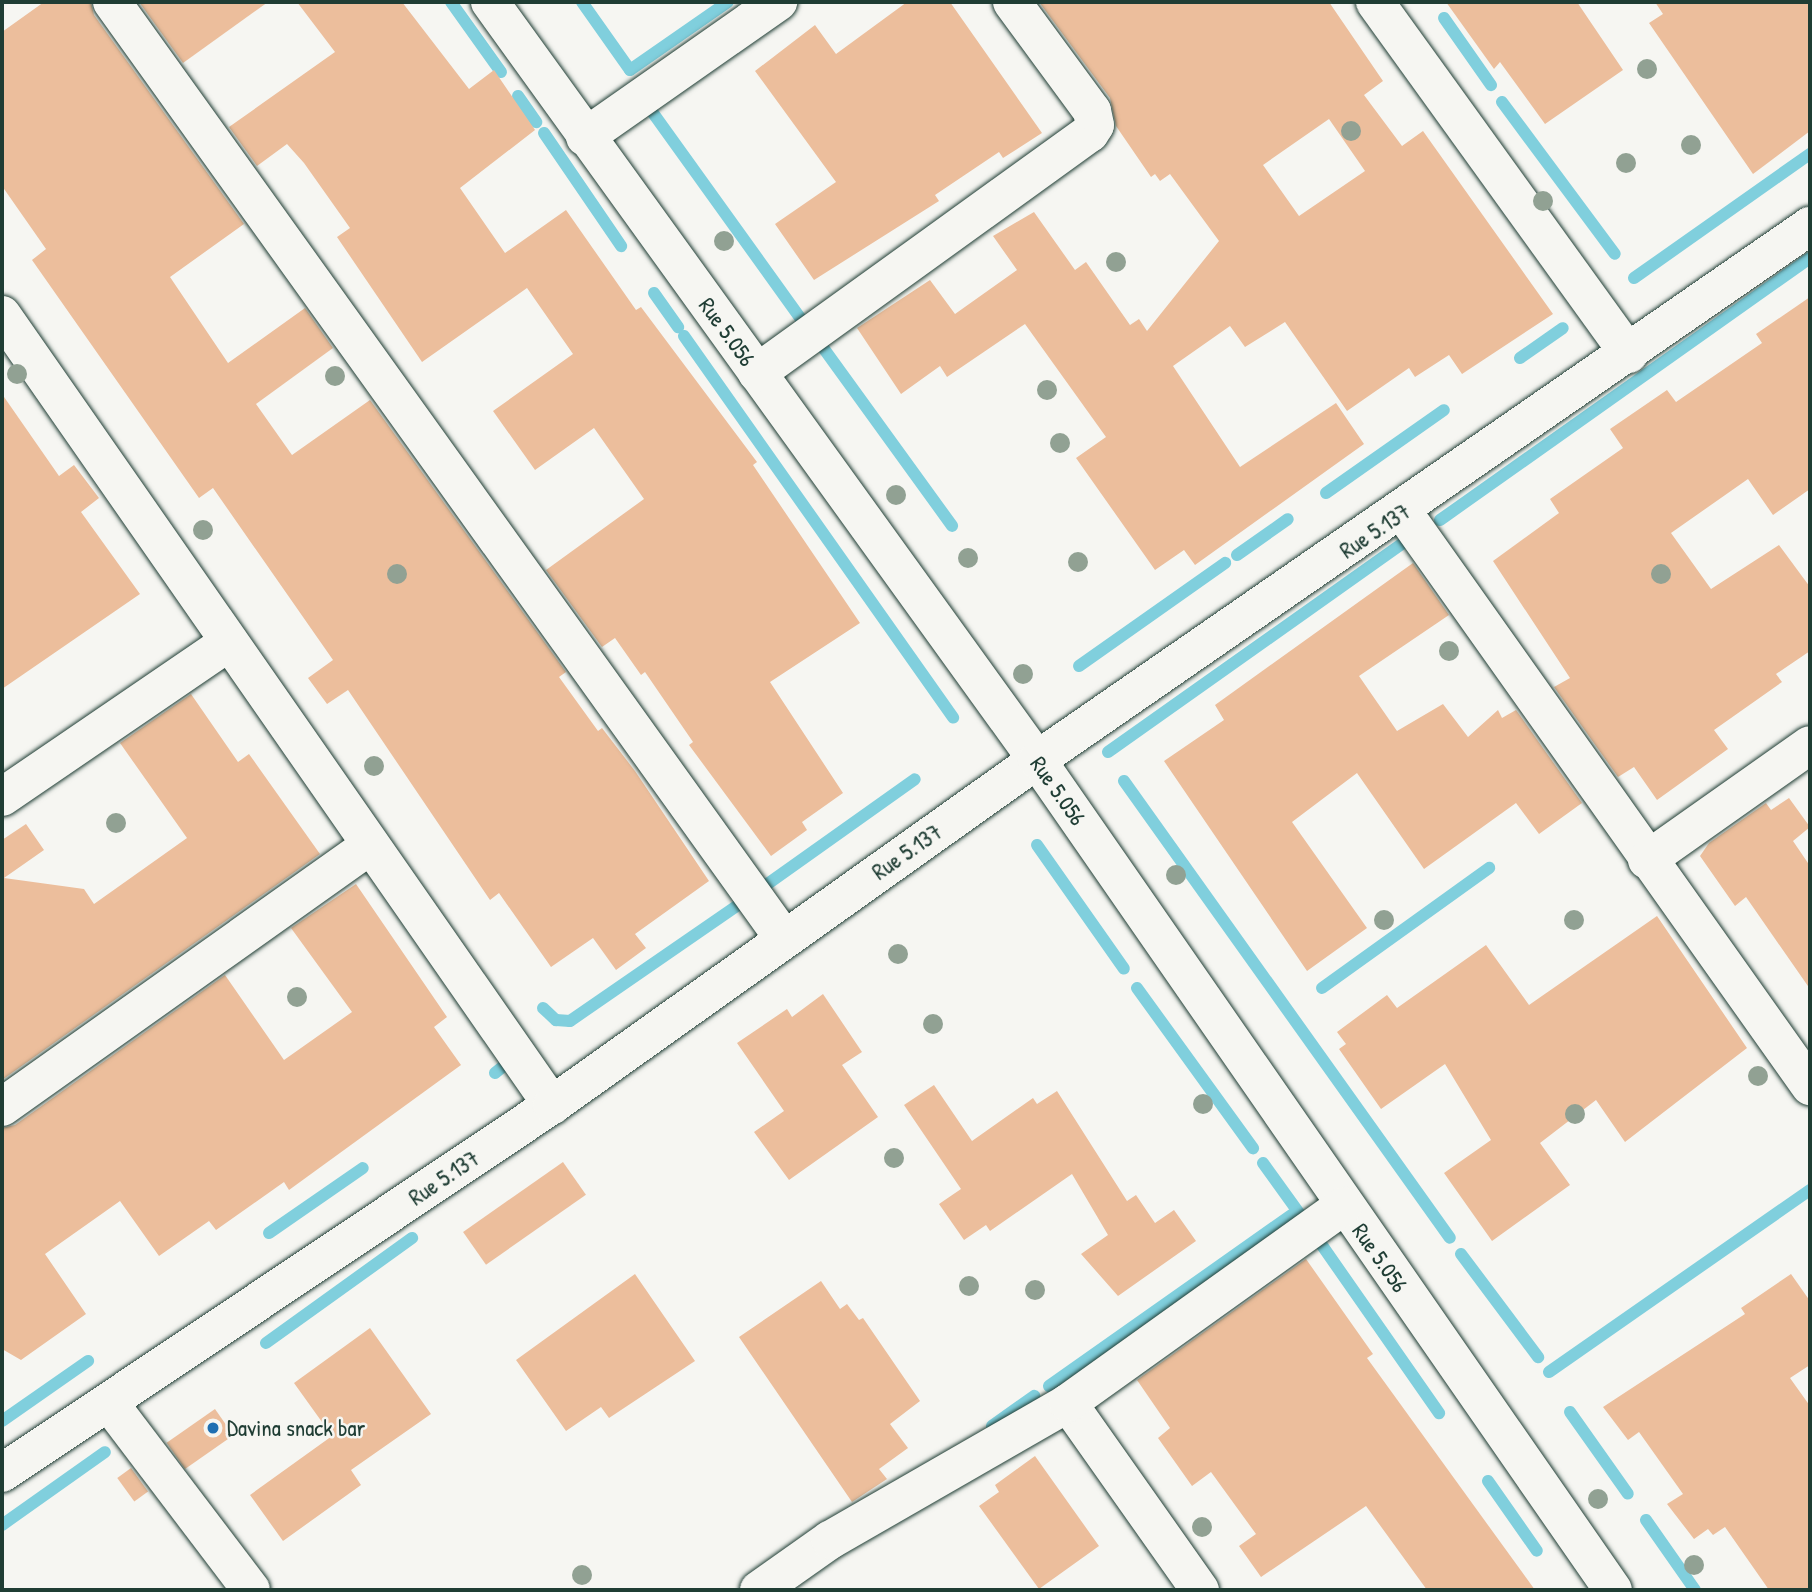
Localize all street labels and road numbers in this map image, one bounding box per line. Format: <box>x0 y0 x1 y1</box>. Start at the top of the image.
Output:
street label: Rue 5.056 <box>693 292 761 372</box>
street label: Rue 5.137 <box>1335 498 1415 564</box>
street label: Rue 5.056 <box>1024 751 1092 831</box>
street label: Rue 5.137 <box>867 818 947 886</box>
street label: Rue 5.137 <box>404 1145 484 1211</box>
street label: Rue 5.056 <box>1346 1218 1414 1298</box>

